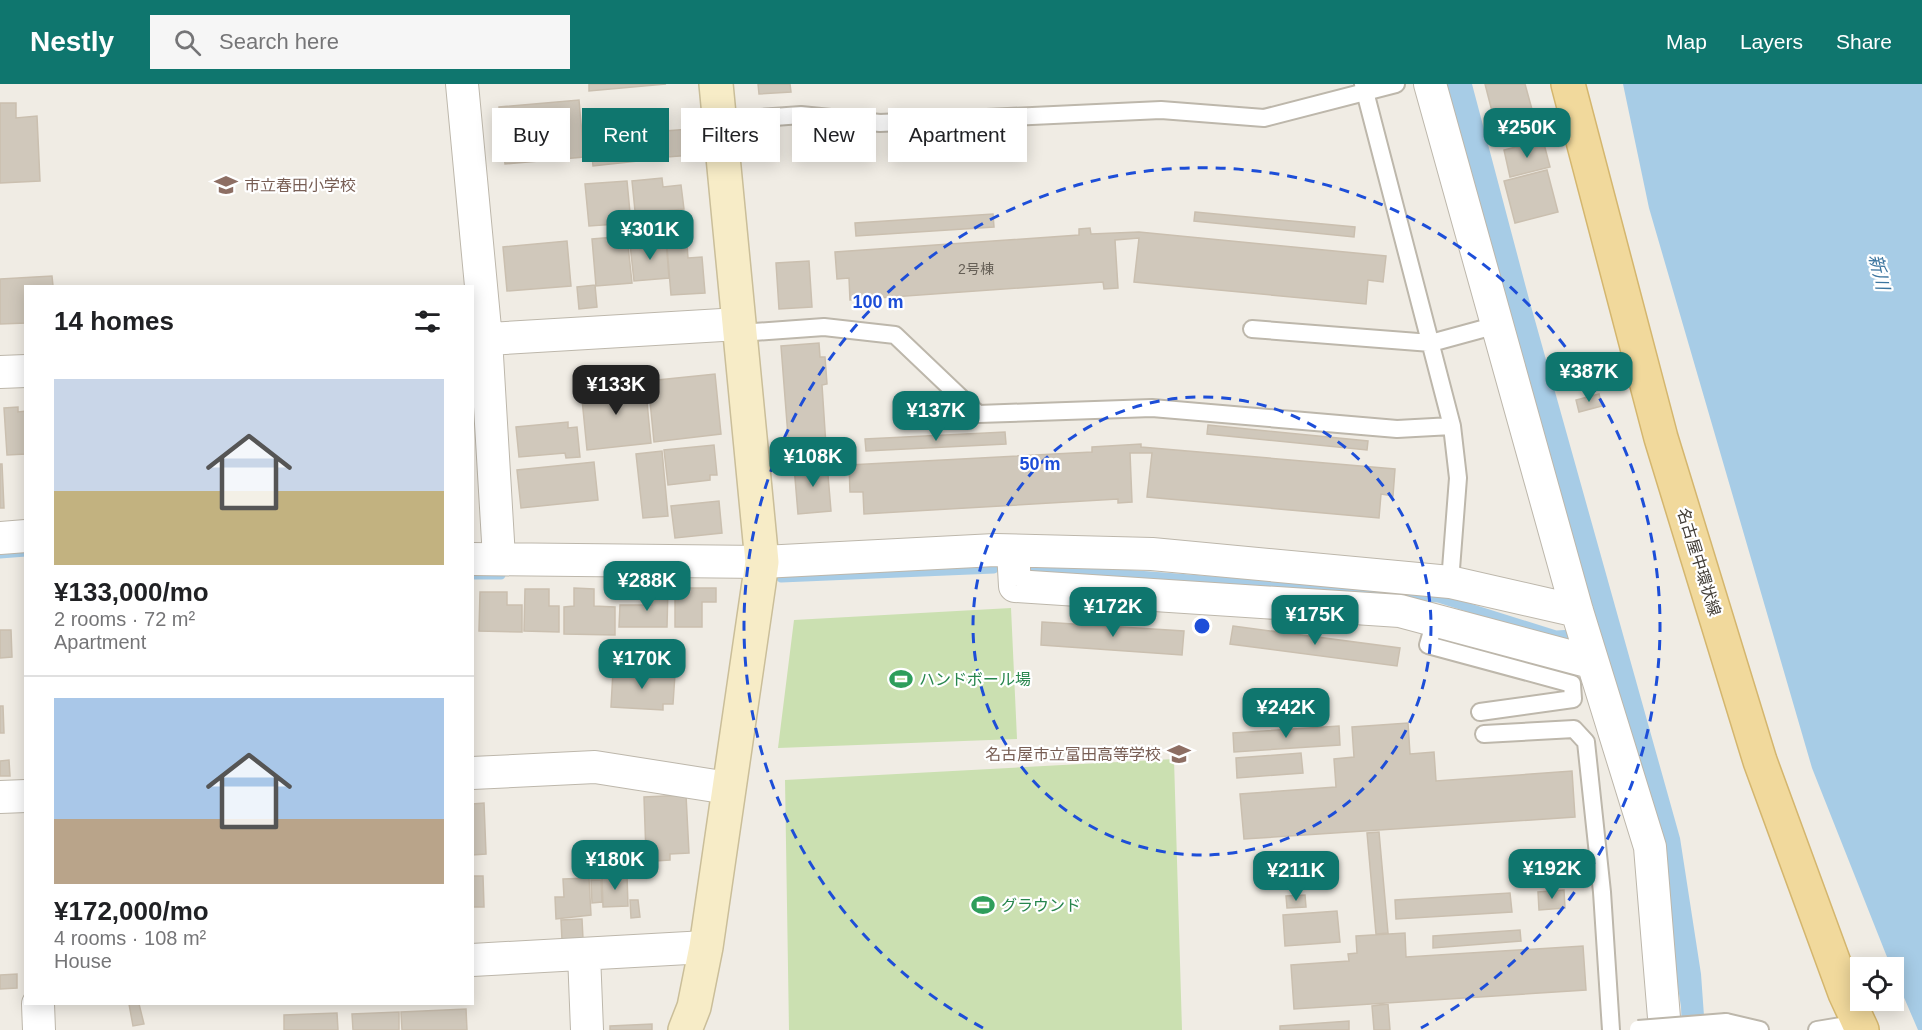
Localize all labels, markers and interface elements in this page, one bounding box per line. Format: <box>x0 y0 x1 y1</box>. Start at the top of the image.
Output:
search box <box>150 15 570 69</box>
text: Nestly <box>30 26 114 57</box>
icon: search <box>171 26 204 59</box>
text: Search here <box>219 29 339 54</box>
text: Map <box>1666 30 1707 53</box>
text: Layers <box>1740 30 1803 53</box>
text: Share <box>1836 30 1892 53</box>
chip: Buy <box>492 108 570 162</box>
chip: Rent <box>582 108 669 162</box>
chip: Filters <box>681 108 780 162</box>
chip: New <box>792 108 876 162</box>
chip: Apartment <box>888 108 1027 162</box>
pin: ¥250K <box>1485 108 1569 159</box>
text: ¥250K <box>1498 116 1556 138</box>
school or university icon: 市立春田小学校 <box>213 172 239 198</box>
place label: 市立春田小学校 <box>244 177 356 194</box>
pin: ¥301K <box>608 210 692 261</box>
text: ¥301K <box>621 218 679 240</box>
water label: 新川 <box>1865 252 1893 294</box>
house number: 2号棟 <box>958 261 994 277</box>
text: 100 m <box>852 292 904 312</box>
icon: filters <box>411 305 444 338</box>
text: 14 homes <box>54 306 174 336</box>
pin: ¥387K <box>1547 352 1631 403</box>
text: ¥387K <box>1560 360 1618 382</box>
pin: ¥133K <box>574 365 658 416</box>
text: ¥133K <box>587 373 645 395</box>
pin: ¥137K <box>894 391 978 442</box>
text: ¥137K <box>907 399 965 421</box>
icon: home <box>195 418 303 526</box>
pin: ¥108K <box>771 437 855 488</box>
text: ¥108K <box>784 445 842 467</box>
text: 50 m <box>1019 454 1061 474</box>
street label: 名古屋中環状線 <box>1674 506 1724 618</box>
pin: ¥288K <box>605 561 689 612</box>
text: ¥288K <box>618 569 676 591</box>
text: ¥133,000/mo <box>54 577 209 607</box>
pin: ¥172K <box>1071 587 1155 638</box>
text: ¥172K <box>1084 595 1142 617</box>
pin: ¥175K <box>1273 595 1357 646</box>
text: ¥175K <box>1286 603 1344 625</box>
text: 2 rooms · 72 m² <box>54 608 195 630</box>
centre of rings <box>1192 616 1212 636</box>
text: Apartment <box>54 631 146 653</box>
pin: ¥170K <box>600 639 684 690</box>
text: ¥170K <box>613 647 671 669</box>
sports icon: ハンドボール場 <box>888 666 914 692</box>
place label: ハンドボール場 <box>919 671 1031 688</box>
pin: ¥242K <box>1244 688 1328 739</box>
text: ¥242K <box>1257 696 1315 718</box>
icon: home <box>195 737 303 845</box>
school or university icon: 名古屋市立富田高等学校 <box>1166 741 1192 767</box>
place label: 名古屋市立富田高等学校 <box>985 746 1161 763</box>
pin: ¥180K <box>573 840 657 891</box>
text: ¥180K <box>586 848 644 870</box>
pin: ¥192K <box>1510 849 1594 900</box>
pin: ¥211K <box>1254 851 1338 902</box>
text: ¥192K <box>1523 857 1581 879</box>
text: ¥211K <box>1267 859 1325 881</box>
sports icon: グラウンド <box>970 892 996 918</box>
text: ¥172,000/mo <box>54 896 209 926</box>
place label: グラウンド <box>1001 897 1081 914</box>
text: 4 rooms · 108 m² <box>54 927 206 949</box>
text: House <box>54 950 112 972</box>
map controls <box>1850 957 1904 1011</box>
button: locate <box>1850 957 1904 1011</box>

